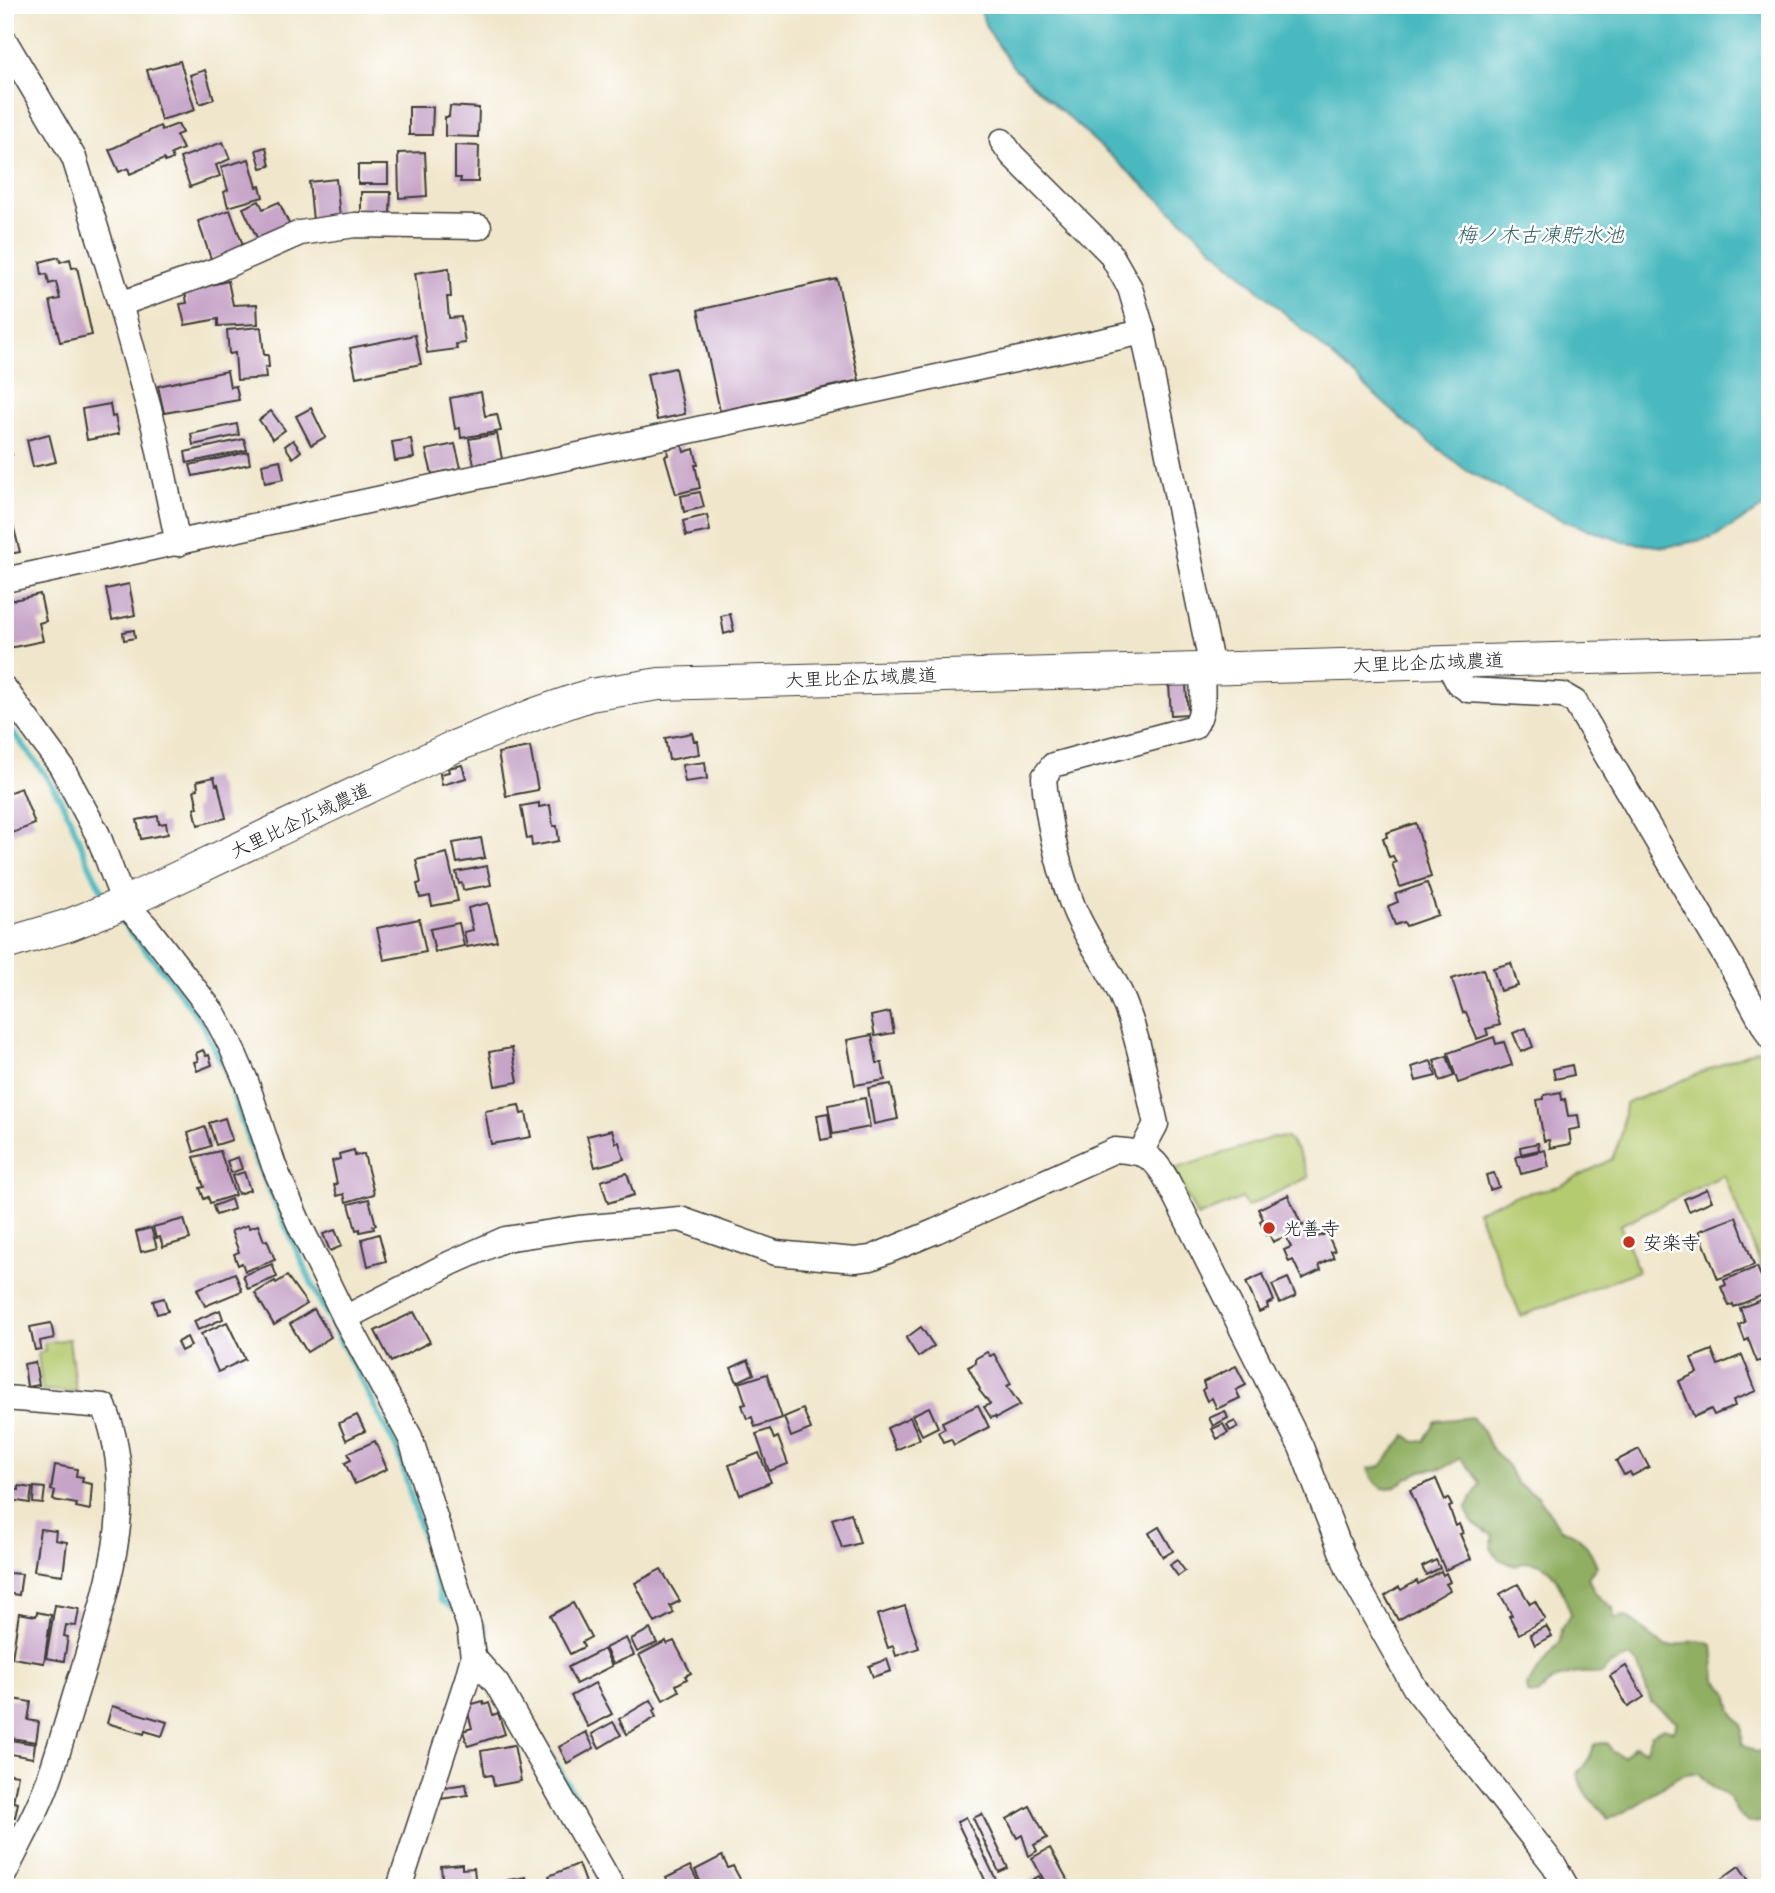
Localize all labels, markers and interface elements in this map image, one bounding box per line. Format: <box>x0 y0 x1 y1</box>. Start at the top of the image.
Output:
water label: 梅ノ木古凍貯水池 <box>1456 221 1625 248</box>
street label: 大里比企広域農道 <box>1352 647 1504 677</box>
street label: 大里比企広域農道 <box>785 662 937 692</box>
street label: 大里比企広域農道 <box>226 777 374 863</box>
place label: 光善寺 <box>1283 1216 1340 1240</box>
marker: 光善寺 <box>1261 1220 1277 1236</box>
place label: 安楽寺 <box>1643 1230 1700 1254</box>
marker: 安楽寺 <box>1621 1234 1637 1250</box>

